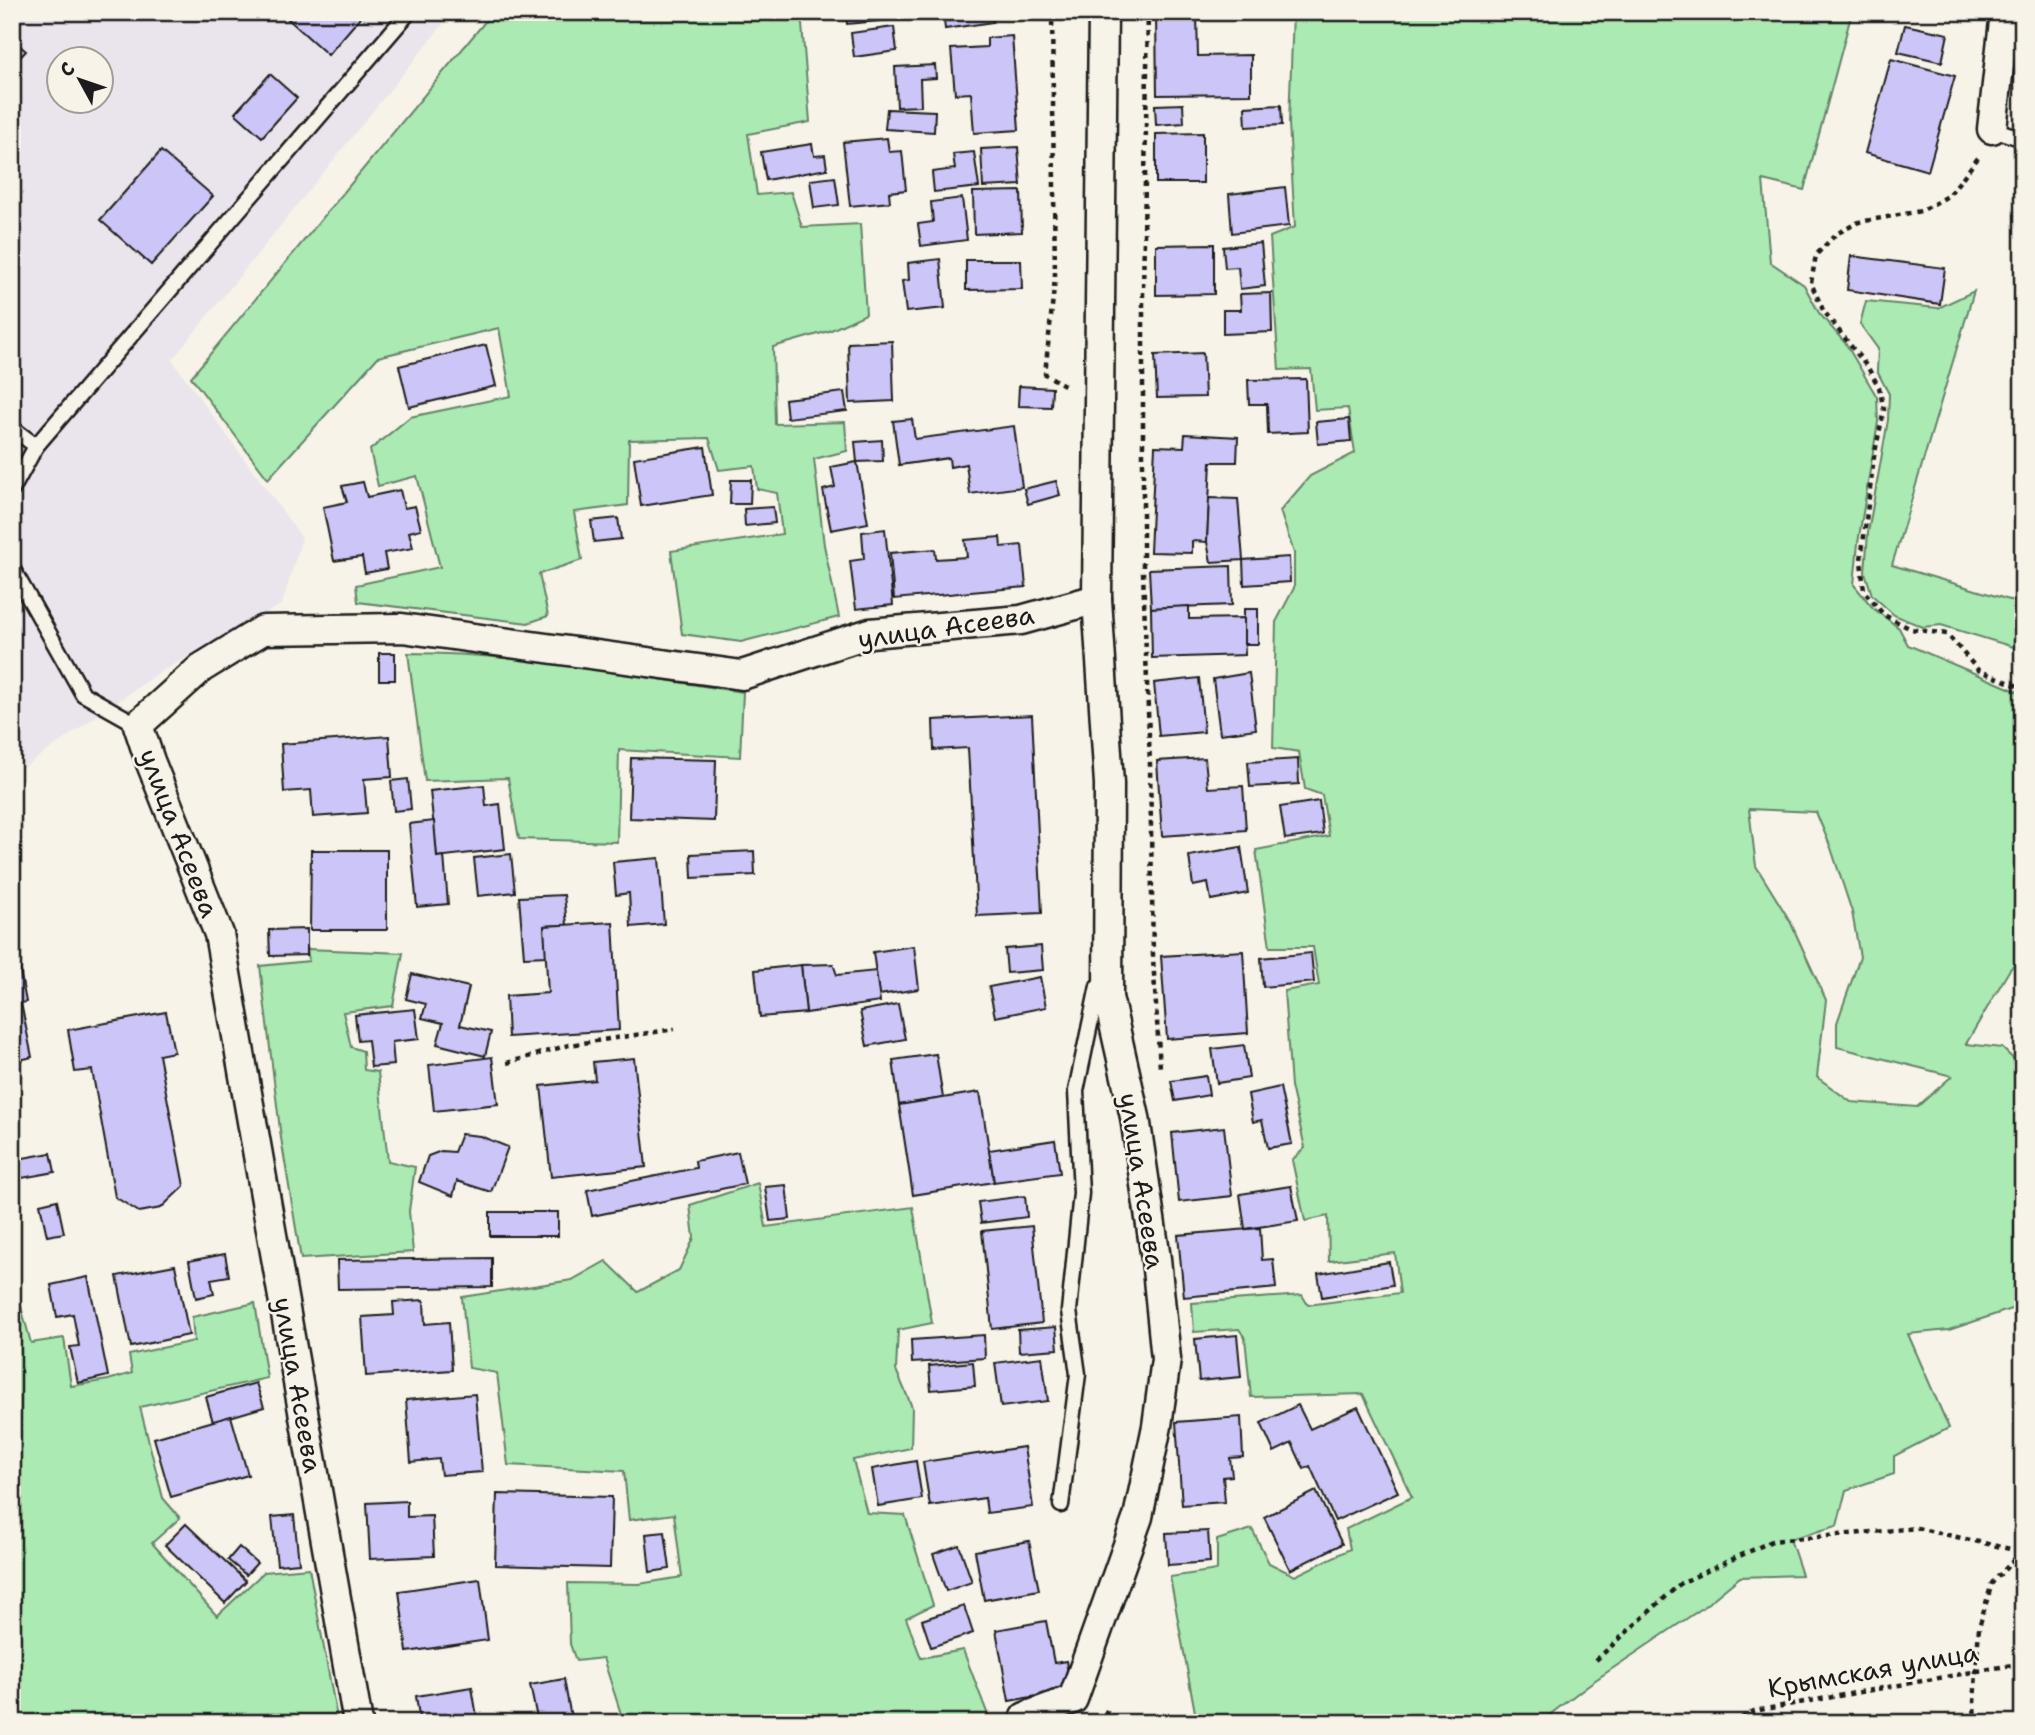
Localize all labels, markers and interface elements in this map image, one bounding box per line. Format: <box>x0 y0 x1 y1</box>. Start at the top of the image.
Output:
north arrow <box>46 46 116 116</box>
text: С <box>54 57 81 82</box>
street label: улица Асеева <box>855 597 1036 656</box>
street label: улица Асеева <box>131 744 228 922</box>
street label: улица Асеева <box>1111 1090 1174 1272</box>
street label: улица Асеева <box>266 1294 331 1476</box>
street label: Крымская улица <box>1765 1634 1981 1705</box>

